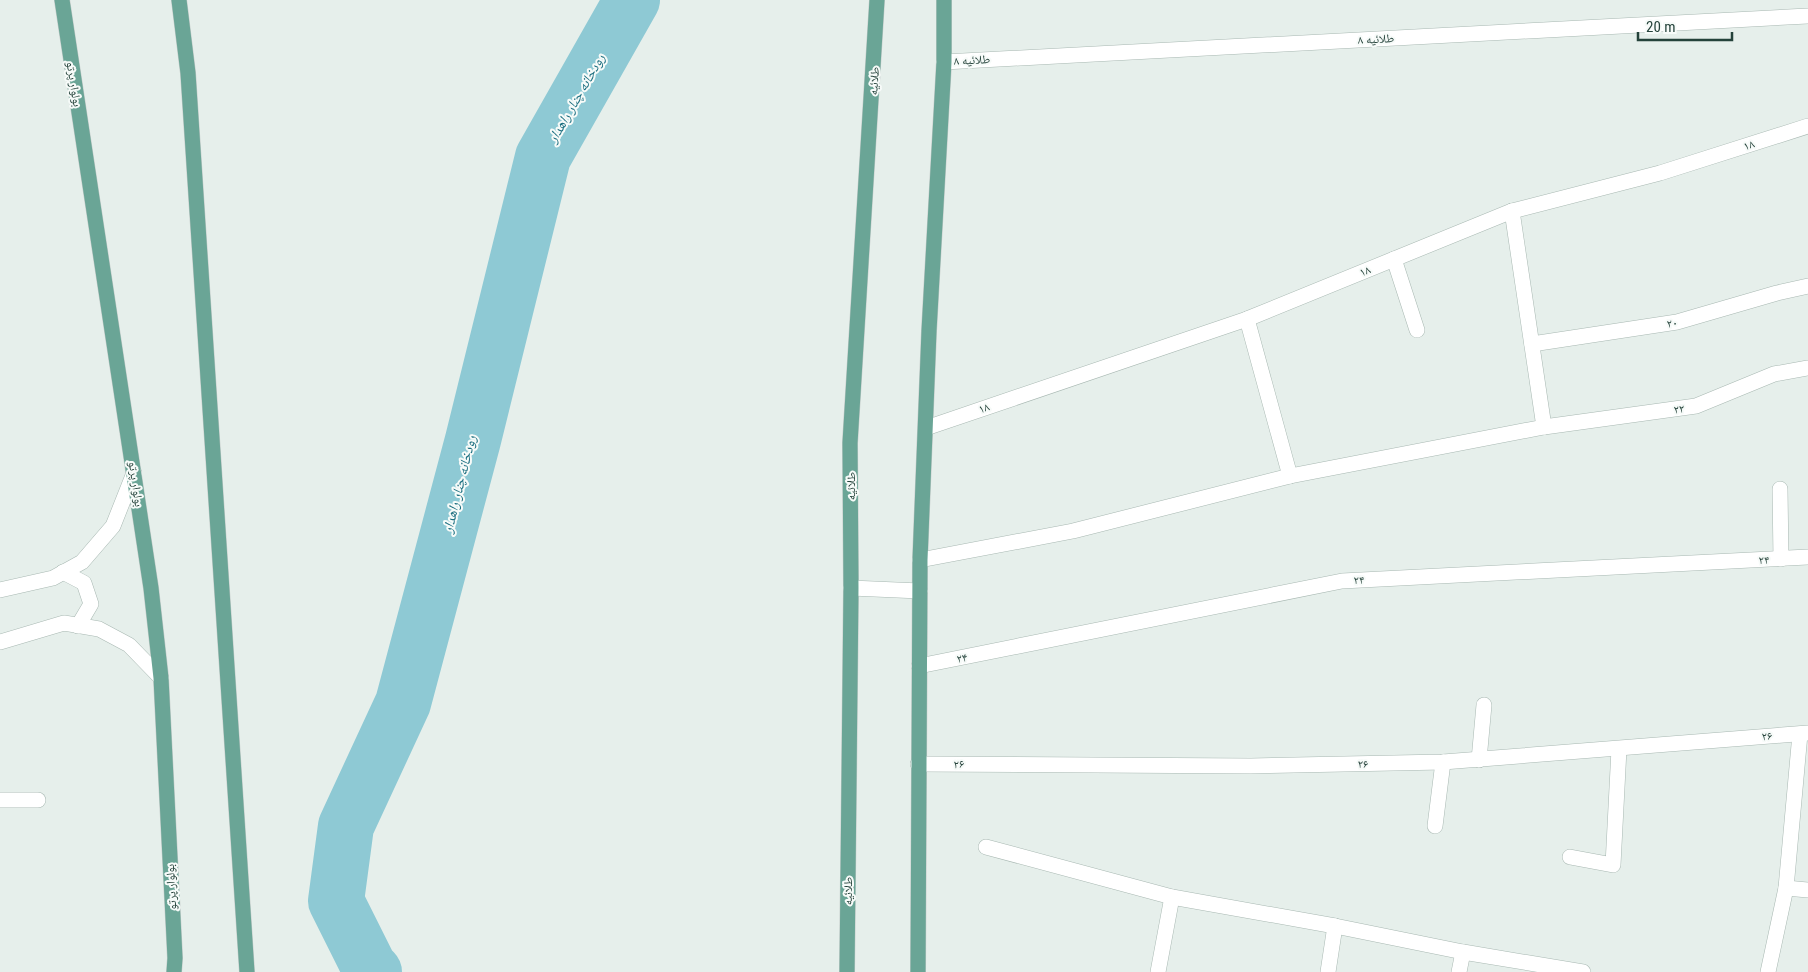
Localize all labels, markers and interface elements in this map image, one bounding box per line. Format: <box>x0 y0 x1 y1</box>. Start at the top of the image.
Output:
scale bar <box>1638 10 1732 42</box>
text: 20 m <box>1646 18 1676 36</box>
street label: طلائیه ۸ <box>1357 31 1395 47</box>
water label: رودخانه چنار راهدار <box>544 50 609 147</box>
street label: طلائیه ۸ <box>953 52 991 68</box>
street label: بولوار پرتو <box>63 60 85 108</box>
street label: طلائیه <box>866 66 882 96</box>
street label: ۱۸ <box>1742 136 1757 153</box>
street label: ۱۸ <box>1357 262 1373 280</box>
street label: ۲۰ <box>1665 315 1679 331</box>
street label: ۱۸ <box>977 399 992 416</box>
street label: ۲۲ <box>1673 401 1685 417</box>
water label: رودخانه چنار راهدار <box>439 433 480 536</box>
street label: بولوار پرتو <box>125 460 146 508</box>
street label: طلائیه <box>844 472 858 500</box>
street label: ۲۴ <box>1758 553 1770 567</box>
street label: ۲۴ <box>1353 573 1365 587</box>
street label: ۲۴ <box>955 650 969 666</box>
street label: ۲۶ <box>1761 729 1773 743</box>
street label: ۲۶ <box>954 757 964 771</box>
street label: ۲۶ <box>1357 757 1369 771</box>
street label: بولوار پرتو <box>163 864 180 910</box>
street label: طلائیه <box>841 877 855 905</box>

